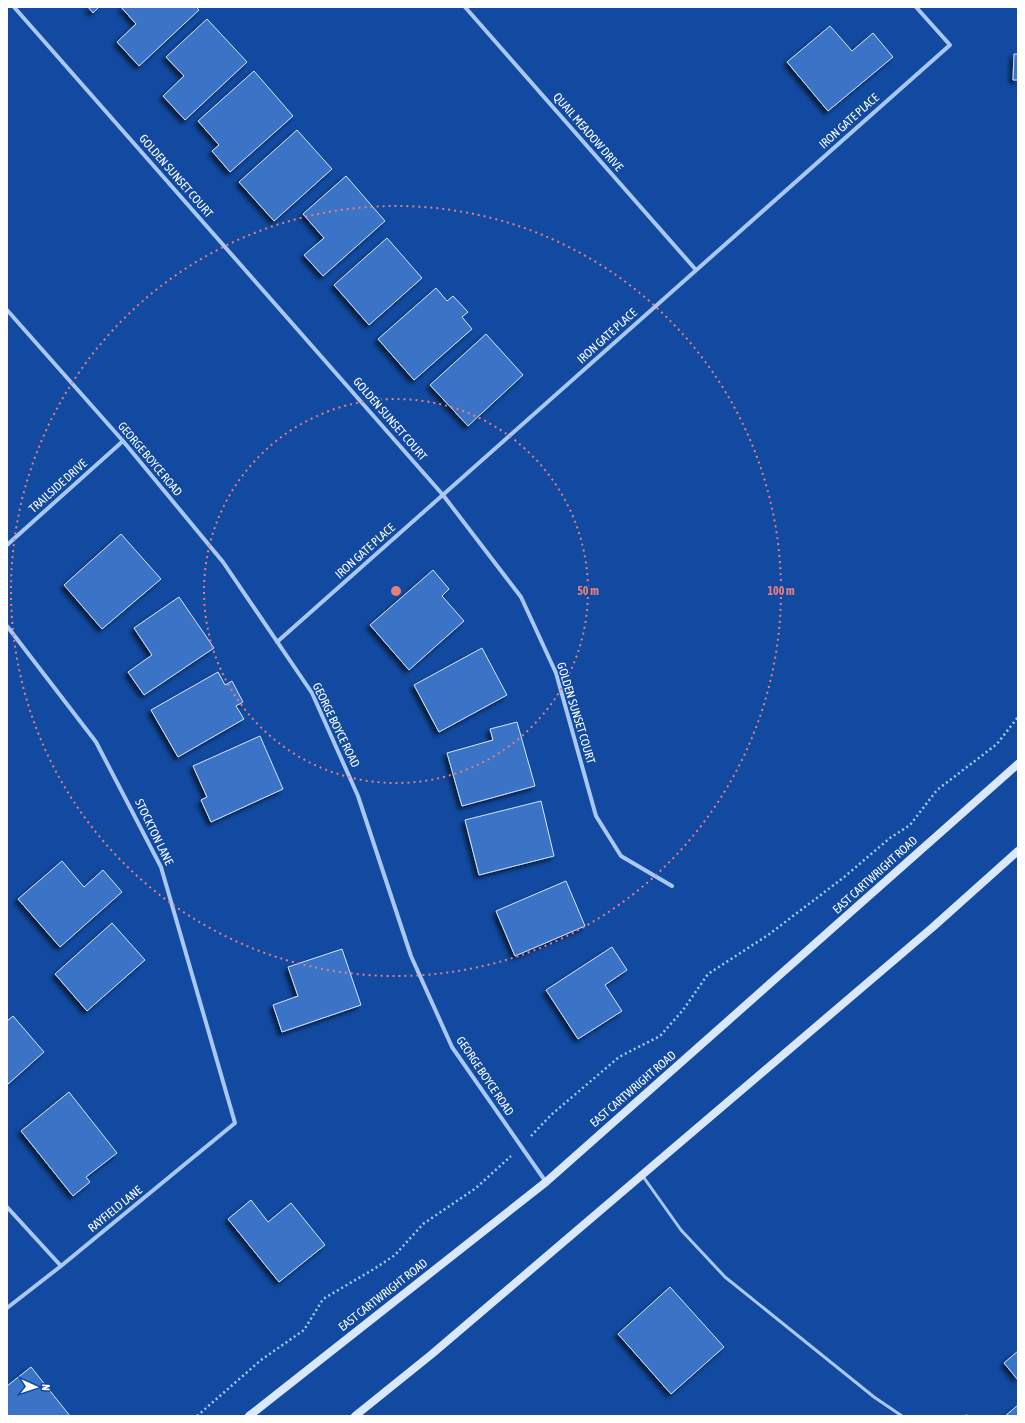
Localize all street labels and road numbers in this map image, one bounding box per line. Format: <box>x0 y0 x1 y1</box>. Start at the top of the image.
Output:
street label: QUAIL MEADOW DRIVE <box>550 90 626 174</box>
street label: IRON GATE PLACE <box>816 91 882 151</box>
street label: GOLDEN SUNSET COURT <box>136 132 216 221</box>
street label: IRON GATE PLACE <box>574 306 640 366</box>
street label: GOLDEN SUNSET COURT <box>350 375 430 464</box>
street label: GEORGE BOYCE ROAD <box>115 419 185 499</box>
street label: TRAILSIDE DRIVE <box>26 456 90 516</box>
street label: IRON GATE PLACE <box>332 521 398 581</box>
street label: GOLDEN SUNSET COURT <box>554 661 598 766</box>
street label: GEORGE BOYCE ROAD <box>309 680 363 770</box>
street label: STOCKTON LANE <box>132 797 176 867</box>
street label: EAST CARTWRIGHT ROAD <box>830 833 920 917</box>
street label: GEORGE BOYCE ROAD <box>453 1034 517 1118</box>
street label: EAST CARTWRIGHT ROAD <box>587 1048 679 1130</box>
street label: RAYFIELD LANE <box>85 1183 145 1235</box>
street label: EAST CARTWRIGHT ROAD <box>336 1256 430 1334</box>

